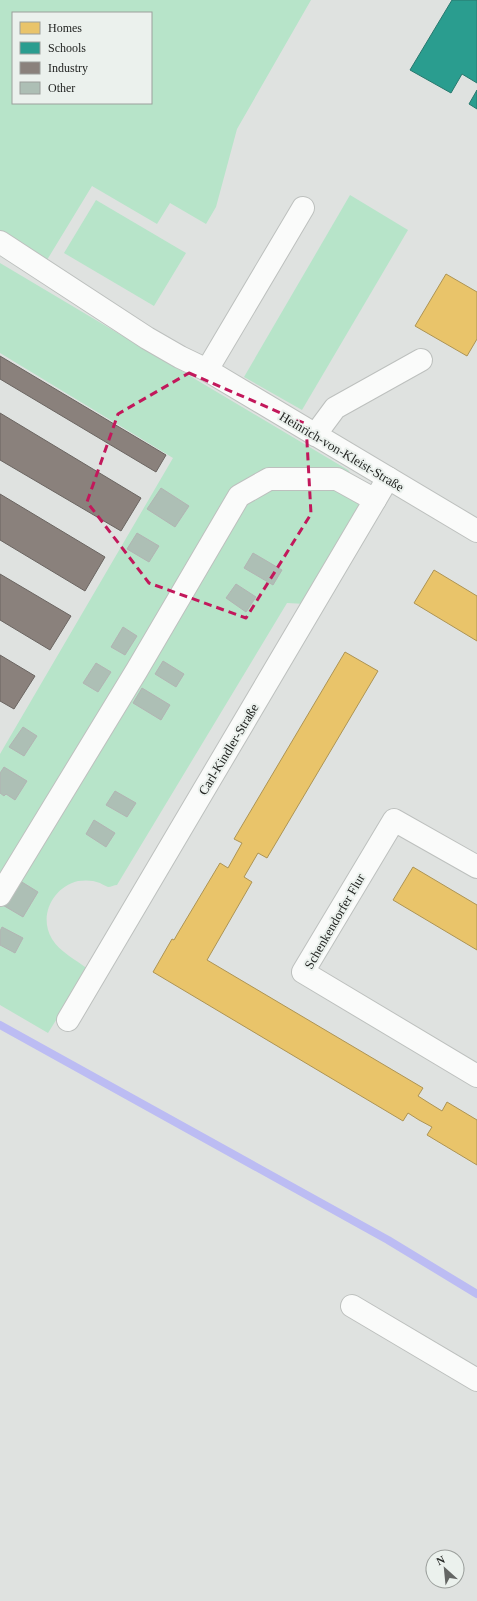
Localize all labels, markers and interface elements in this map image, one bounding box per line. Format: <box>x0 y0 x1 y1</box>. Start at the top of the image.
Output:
legend <box>12 12 152 104</box>
text: Homes <box>48 21 82 35</box>
text: Schools <box>48 41 86 55</box>
text: Industry <box>48 61 88 75</box>
text: Other <box>48 81 75 95</box>
street label: Heinrich-von-Kleist-Straße <box>277 408 407 495</box>
street label: Carl-Kindler-Straße <box>195 701 262 798</box>
street label: Schenkendorfer Flur <box>301 870 368 971</box>
north arrow <box>425 1549 465 1589</box>
text: N <box>434 1553 447 1567</box>

